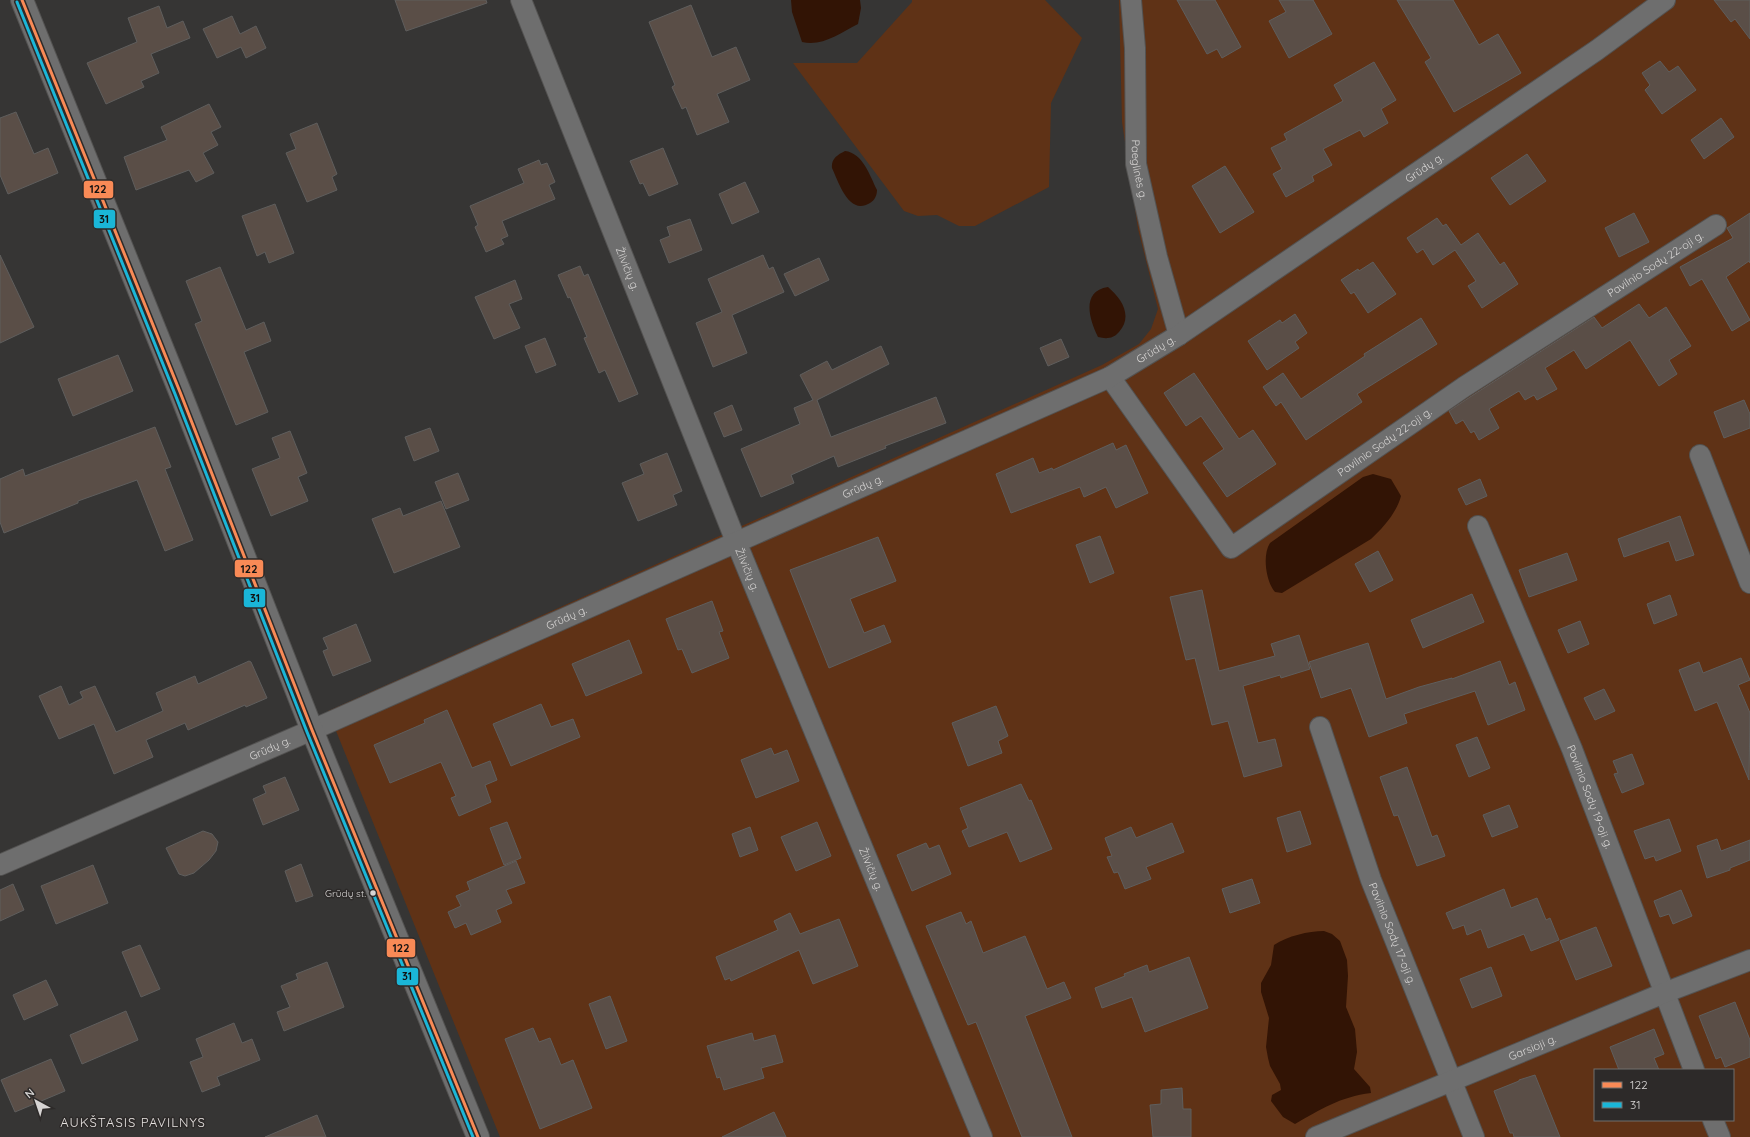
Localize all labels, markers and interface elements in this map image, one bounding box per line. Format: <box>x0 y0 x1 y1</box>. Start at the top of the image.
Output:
street label: Paeglinės g. <box>1129 139 1151 201</box>
street label: Grūdų g. <box>1402 150 1446 186</box>
line badge: 122 <box>83 180 114 199</box>
text: 122 <box>90 182 106 196</box>
line badge: 31 <box>93 209 116 229</box>
text: 31 <box>99 212 109 226</box>
street label: Pavilnio Sodų 22-oji g. <box>1605 228 1706 300</box>
street label: Žilvičių g. <box>613 245 643 293</box>
street label: Grūdų g. <box>1134 332 1178 366</box>
street label: Pavilnio Sodų 22-oji g. <box>1335 405 1434 479</box>
street label: Grūdų g. <box>840 471 885 502</box>
street label: Žilvičių g. <box>732 546 763 594</box>
line badge: 122 <box>234 559 264 578</box>
text: 122 <box>241 562 257 576</box>
line badge: 31 <box>243 588 266 608</box>
text: 31 <box>250 591 260 605</box>
street label: Grūdų g. <box>544 602 589 633</box>
street label: Grūdų g. <box>247 733 292 763</box>
street label: Pavilnio Sodų 19-oji g. <box>1564 743 1616 850</box>
street label: Žilvičių g. <box>856 845 887 893</box>
street label: Pavilnio Sodų 17-oji g. <box>1366 880 1419 987</box>
place label: Grūdų st. <box>325 887 366 900</box>
marker: Grūdų st. <box>368 888 378 898</box>
line badge: 122 <box>386 938 416 958</box>
text: 122 <box>393 941 409 955</box>
line badge: 31 <box>396 967 419 986</box>
text: 31 <box>402 969 412 983</box>
street label: Garsioji g. <box>1506 1031 1558 1064</box>
legend <box>1594 1069 1734 1121</box>
text: 122 <box>1630 1077 1648 1092</box>
north arrow <box>16 1081 56 1121</box>
text: N <box>22 1085 37 1101</box>
text: 31 <box>1630 1097 1641 1112</box>
district label: AUKŠTASIS PAVILNYS <box>60 1114 206 1130</box>

